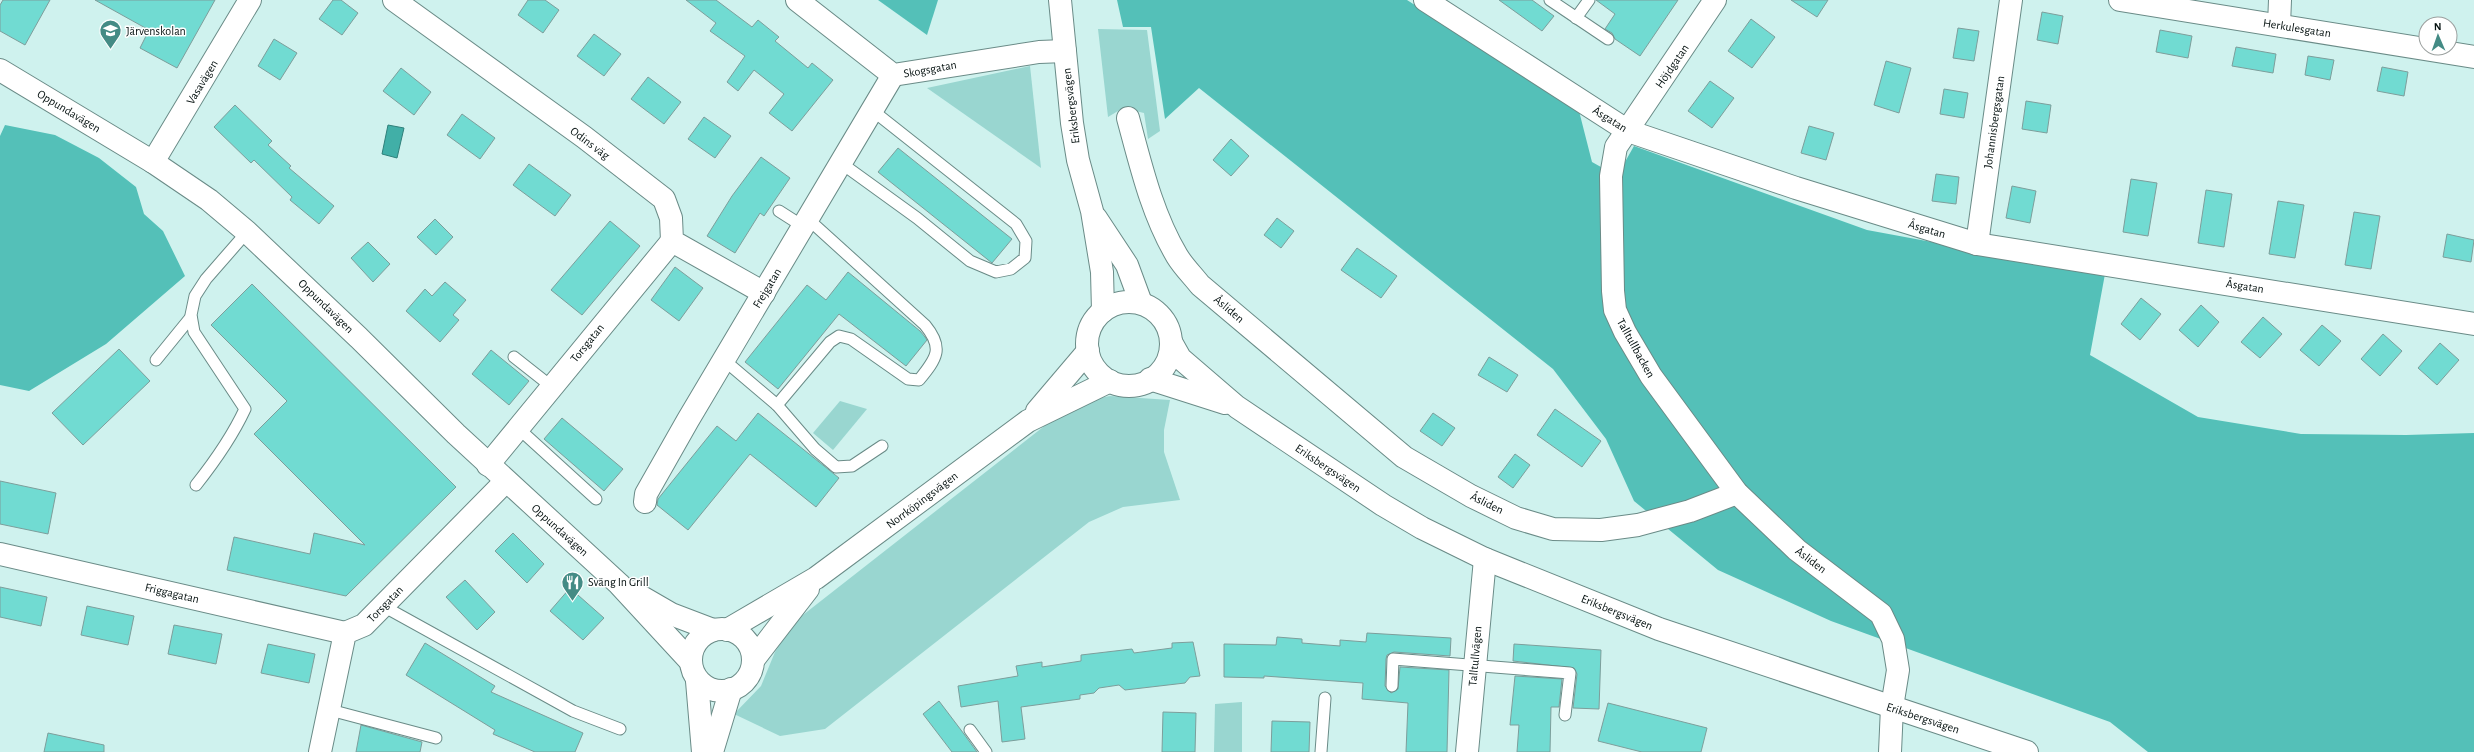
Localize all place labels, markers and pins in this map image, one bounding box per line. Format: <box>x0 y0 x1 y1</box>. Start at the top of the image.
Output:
school or university icon: Järvenskolan <box>98 18 124 51</box>
place label: Järvenskolan <box>126 25 186 37</box>
restaurant icon: Sväng In Grill <box>559 569 585 602</box>
place label: Sväng In Grill <box>588 576 649 588</box>

